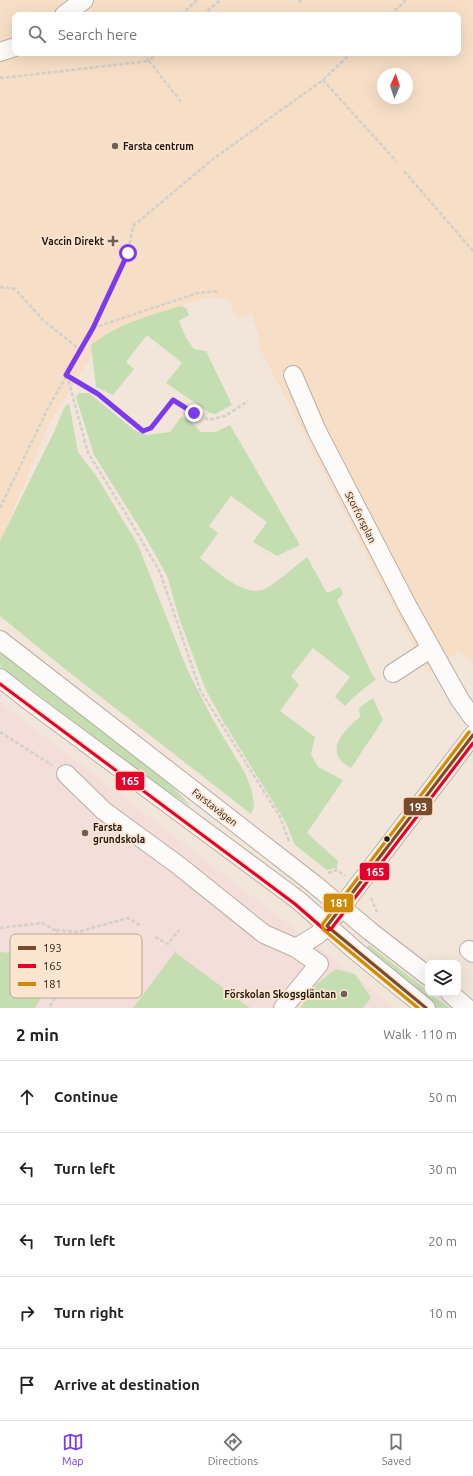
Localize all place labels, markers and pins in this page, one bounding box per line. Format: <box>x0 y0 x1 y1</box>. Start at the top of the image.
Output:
marker: Farsta centrum <box>110 141 120 151</box>
place label: Farsta centrum <box>123 141 194 152</box>
marker: Vaccin Direkt <box>107 235 119 247</box>
place label: Vaccin Direkt <box>42 236 105 247</box>
place label: Farsta grundskola <box>93 822 145 845</box>
marker: Farsta grundskola <box>80 828 90 838</box>
unlabelled marker <box>382 834 392 844</box>
place label: Förskolan Skogsgläntan <box>224 989 336 1000</box>
marker: Förskolan Skogsgläntan <box>339 989 349 999</box>

